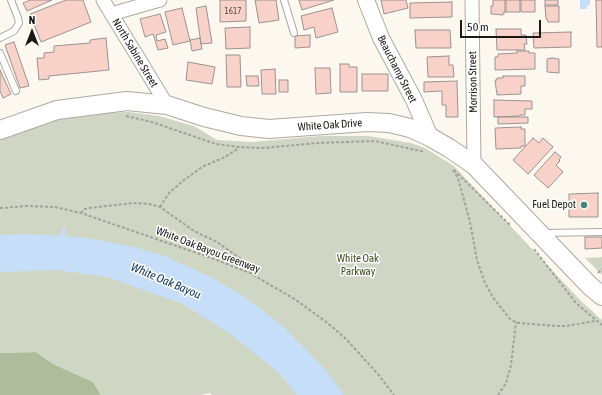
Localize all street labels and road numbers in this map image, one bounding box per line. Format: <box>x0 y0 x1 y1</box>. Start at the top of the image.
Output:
street label: North Sabine Street <box>109 16 161 90</box>
street label: Beauchamp Street <box>374 33 420 105</box>
street label: Morrison Street <box>466 51 480 113</box>
street label: White Oak Drive <box>297 116 363 134</box>
street label: White Oak Bayou Greenway <box>154 224 262 276</box>

